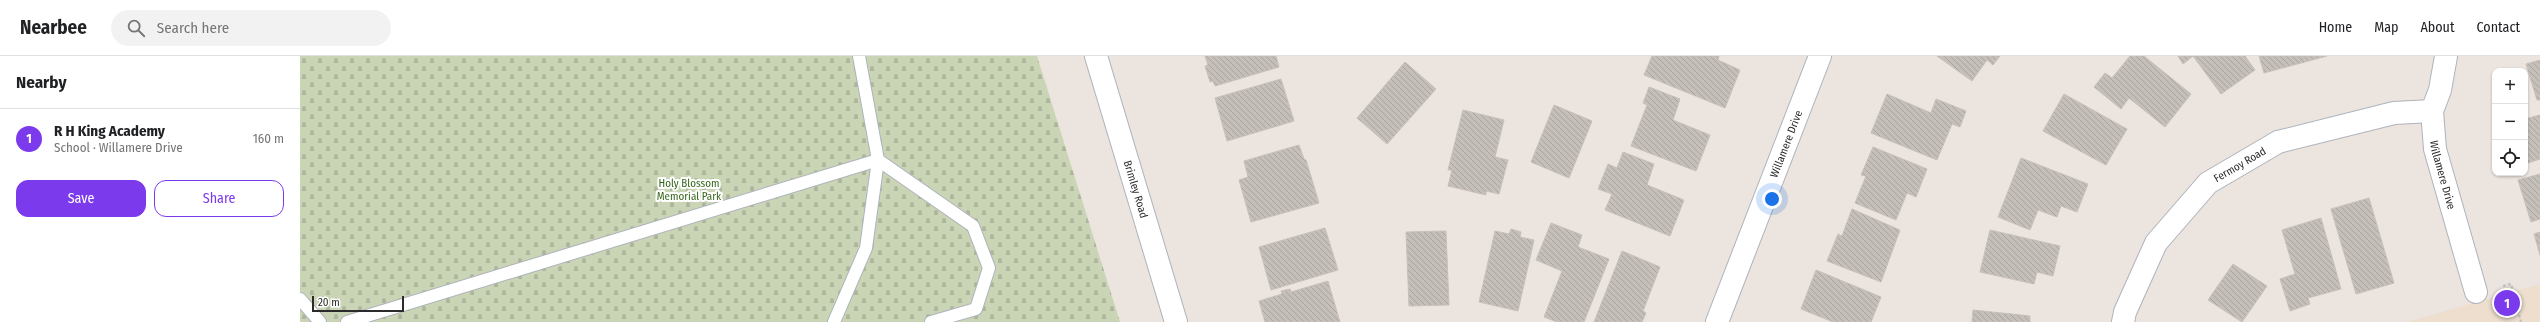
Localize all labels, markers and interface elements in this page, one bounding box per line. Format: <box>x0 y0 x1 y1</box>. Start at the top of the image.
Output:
search box <box>111 10 391 46</box>
text: Nearbee <box>20 16 87 39</box>
icon: search <box>125 17 147 39</box>
text: Search here <box>157 19 229 37</box>
text: Home <box>2319 19 2352 36</box>
text: Map <box>2374 19 2398 36</box>
text: About <box>2420 19 2455 36</box>
text: Contact <box>2477 19 2520 36</box>
map controls <box>2492 68 2528 176</box>
button: + <box>2492 68 2528 104</box>
text: Nearby <box>16 72 67 93</box>
button: − <box>2492 104 2528 140</box>
street label: Willamere Drive <box>1768 109 1805 180</box>
text: R H King Academy <box>54 122 165 140</box>
text: 1 <box>26 131 32 146</box>
text: 160 m <box>253 131 284 146</box>
text: School · Willamere Drive <box>54 140 183 155</box>
street label: Willamere Drive <box>2427 140 2458 211</box>
button: locate <box>2492 140 2528 176</box>
street label: Fermoy Road <box>2212 145 2268 185</box>
street label: Brimley Road <box>1121 159 1150 220</box>
park label: Holy Blossom Memorial Park <box>657 177 722 203</box>
button: Save <box>16 180 146 217</box>
button: Share <box>154 180 284 217</box>
your location <box>1762 189 1782 209</box>
pin: 1 <box>2494 288 2520 318</box>
scale bar <box>312 294 404 313</box>
text: 20 m <box>318 296 340 309</box>

